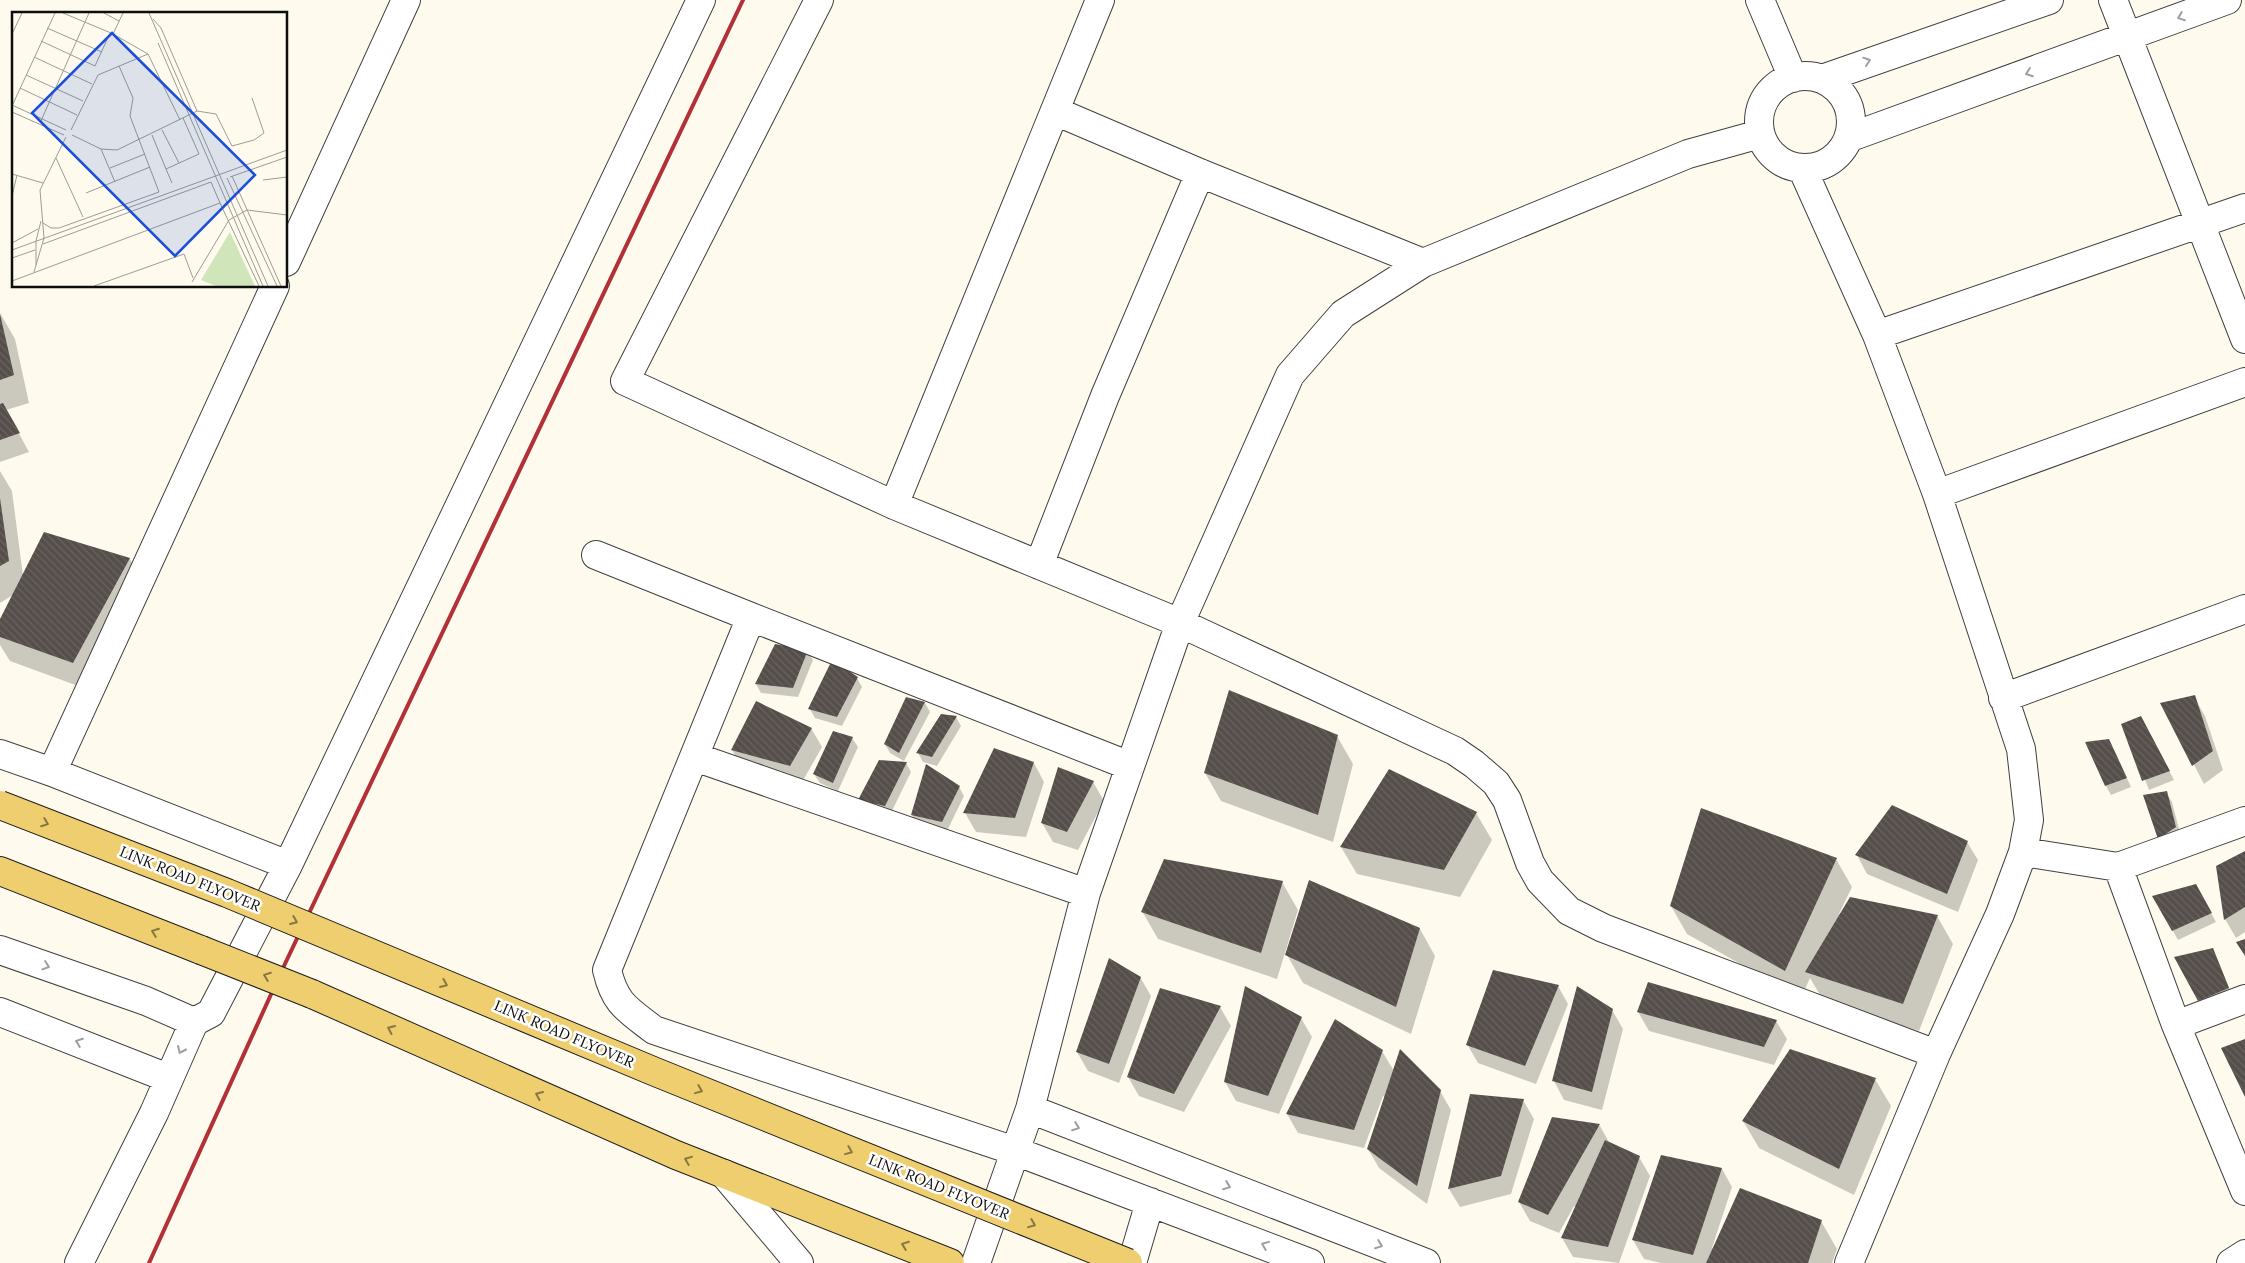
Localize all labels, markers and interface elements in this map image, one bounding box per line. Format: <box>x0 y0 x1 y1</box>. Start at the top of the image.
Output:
one-way arrow <box>2177 11 2186 22</box>
inset map <box>12 12 288 288</box>
one-way arrow <box>1863 57 1871 67</box>
one-way arrow <box>2025 67 2033 77</box>
one-way arrow <box>41 817 49 827</box>
street label: LINK ROAD FLYOVER <box>117 842 264 916</box>
one-way arrow <box>289 915 298 925</box>
one-way arrow <box>152 928 160 938</box>
one-way arrow <box>41 960 50 970</box>
one-way arrow <box>263 972 272 982</box>
one-way arrow <box>439 978 448 988</box>
street label: LINK ROAD FLYOVER <box>491 995 638 1072</box>
one-way arrow <box>387 1024 396 1035</box>
one-way arrow <box>76 1038 84 1048</box>
one-way arrow <box>176 1045 187 1054</box>
one-way arrow <box>694 1084 702 1094</box>
one-way arrow <box>535 1090 544 1101</box>
one-way arrow <box>1071 1121 1080 1131</box>
one-way arrow <box>844 1144 853 1155</box>
street label: LINK ROAD FLYOVER <box>866 1150 1013 1224</box>
one-way arrow <box>684 1156 693 1166</box>
one-way arrow <box>1222 1180 1231 1190</box>
one-way arrow <box>1028 1219 1036 1229</box>
one-way arrow <box>1374 1239 1383 1249</box>
one-way arrow <box>901 1241 909 1251</box>
one-way arrow <box>1261 1241 1270 1251</box>

